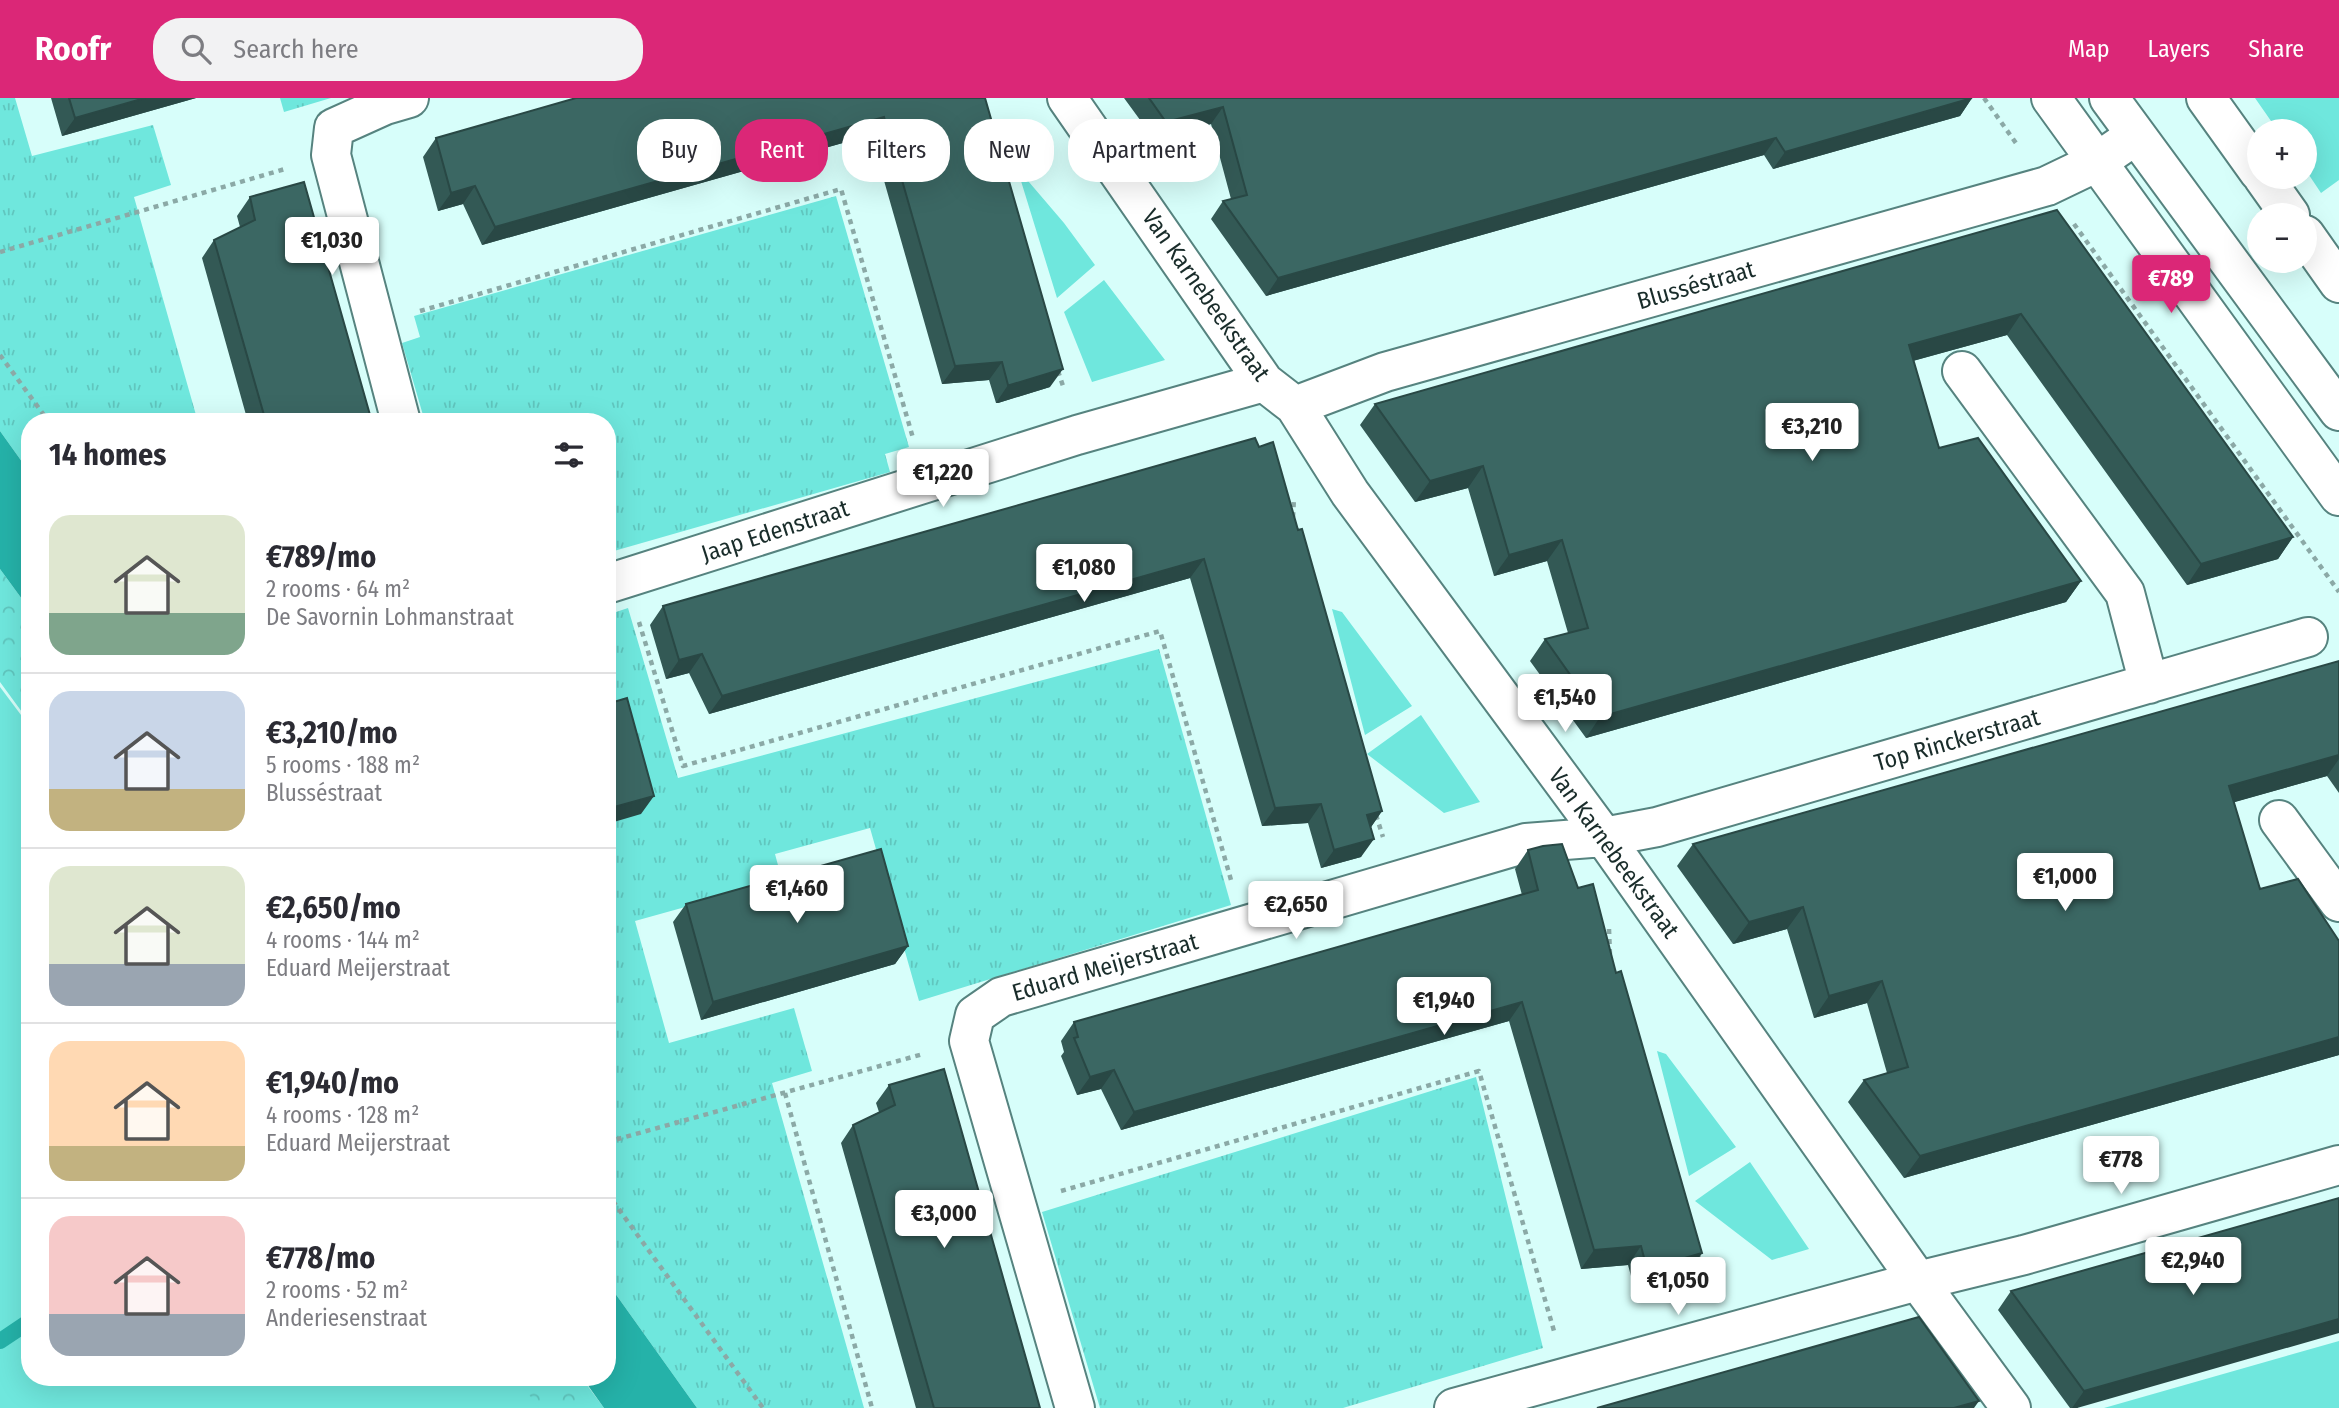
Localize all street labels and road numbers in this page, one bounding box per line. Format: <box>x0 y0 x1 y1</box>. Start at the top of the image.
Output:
street label: Van Karnebeekstraat <box>1136 204 1276 386</box>
street label: Blusséstraat <box>1634 255 1758 315</box>
street label: Jaap Edenstraat <box>698 494 852 568</box>
street label: Top Rinckerstraat <box>1871 703 2043 777</box>
street label: Van Karnebeekstraat <box>1543 763 1685 943</box>
street label: Eduard Meijerstraat <box>1009 927 1201 1007</box>

